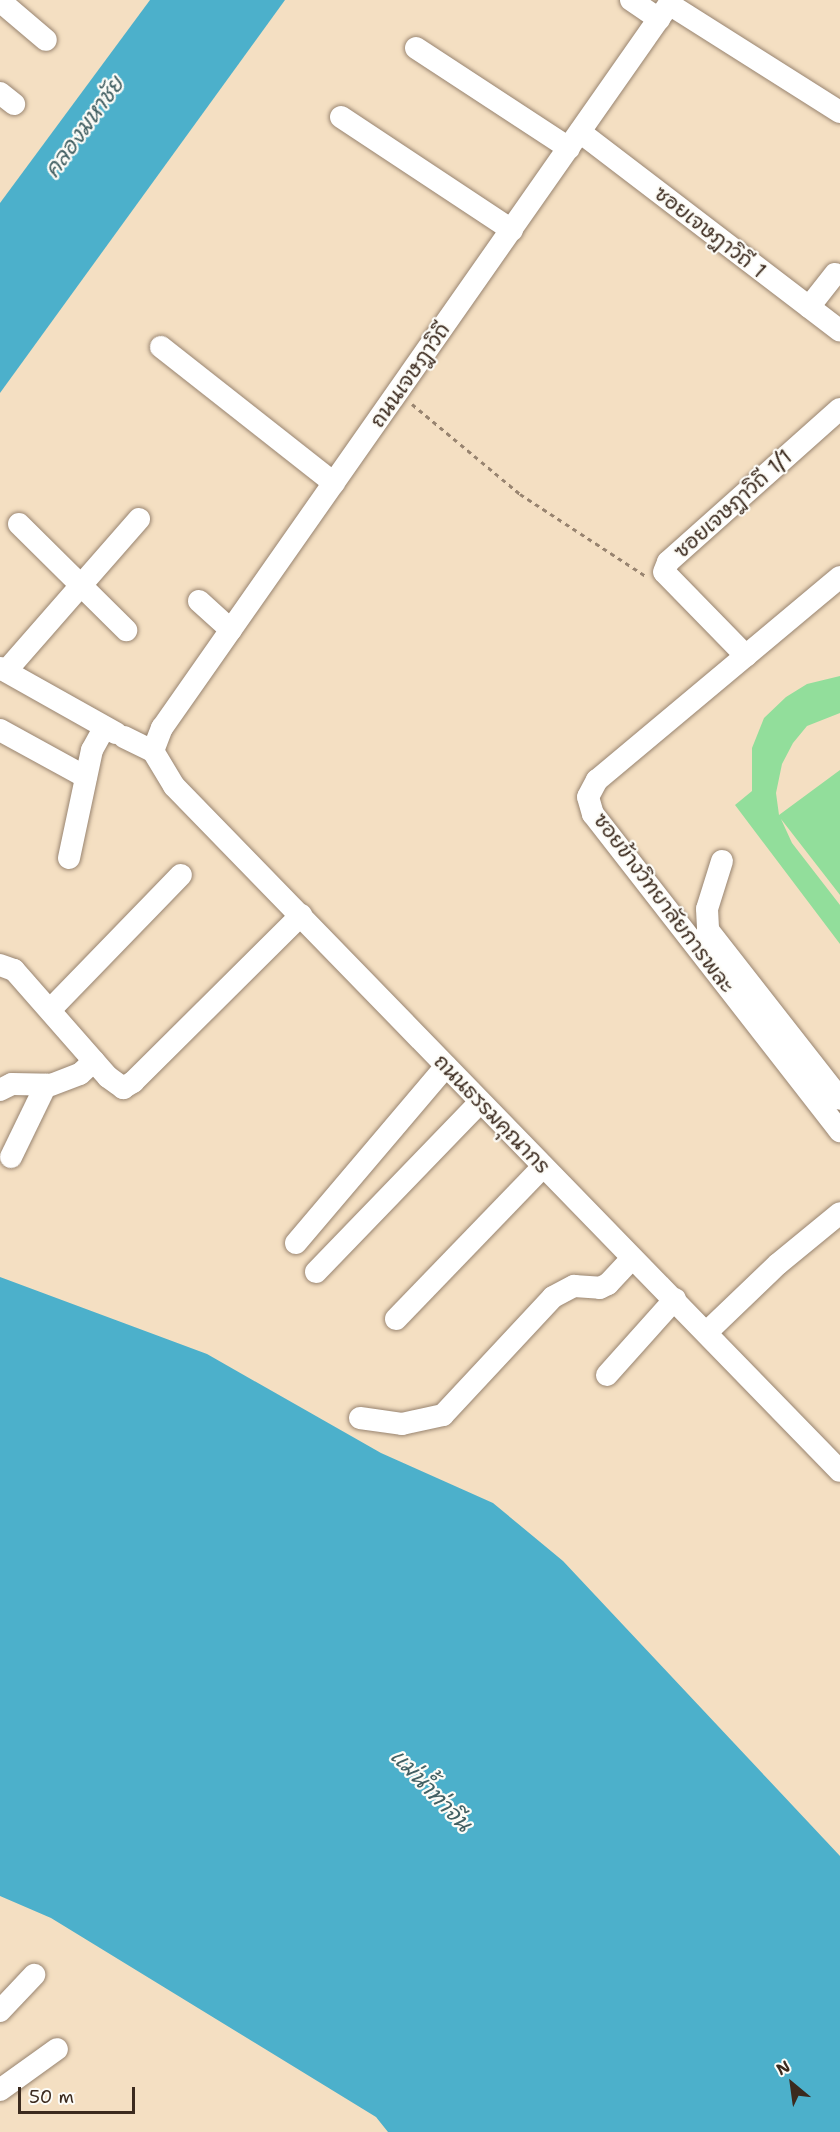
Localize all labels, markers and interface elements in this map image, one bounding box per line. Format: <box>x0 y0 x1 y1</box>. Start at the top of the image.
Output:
water label: คลองมหาชัย <box>39 72 129 182</box>
street label: ซอยเจษฎาวิถี 1 <box>649 181 771 283</box>
street label: ถนนเจษฎาวิถี <box>365 318 455 432</box>
street label: ซอยเจษฎาวิถี 1/1 <box>669 444 797 564</box>
street label: ซอยข้างวิทยาลัยการพละ <box>588 808 740 998</box>
street label: ถนนธรรมคุณากร <box>429 1049 555 1179</box>
water label: แม่น้ำท่าจีน <box>385 1743 477 1837</box>
north arrow <box>762 2054 822 2114</box>
text: N <box>772 2056 794 2080</box>
scale bar <box>21 2075 138 2113</box>
text: 50 m <box>29 2085 74 2109</box>

